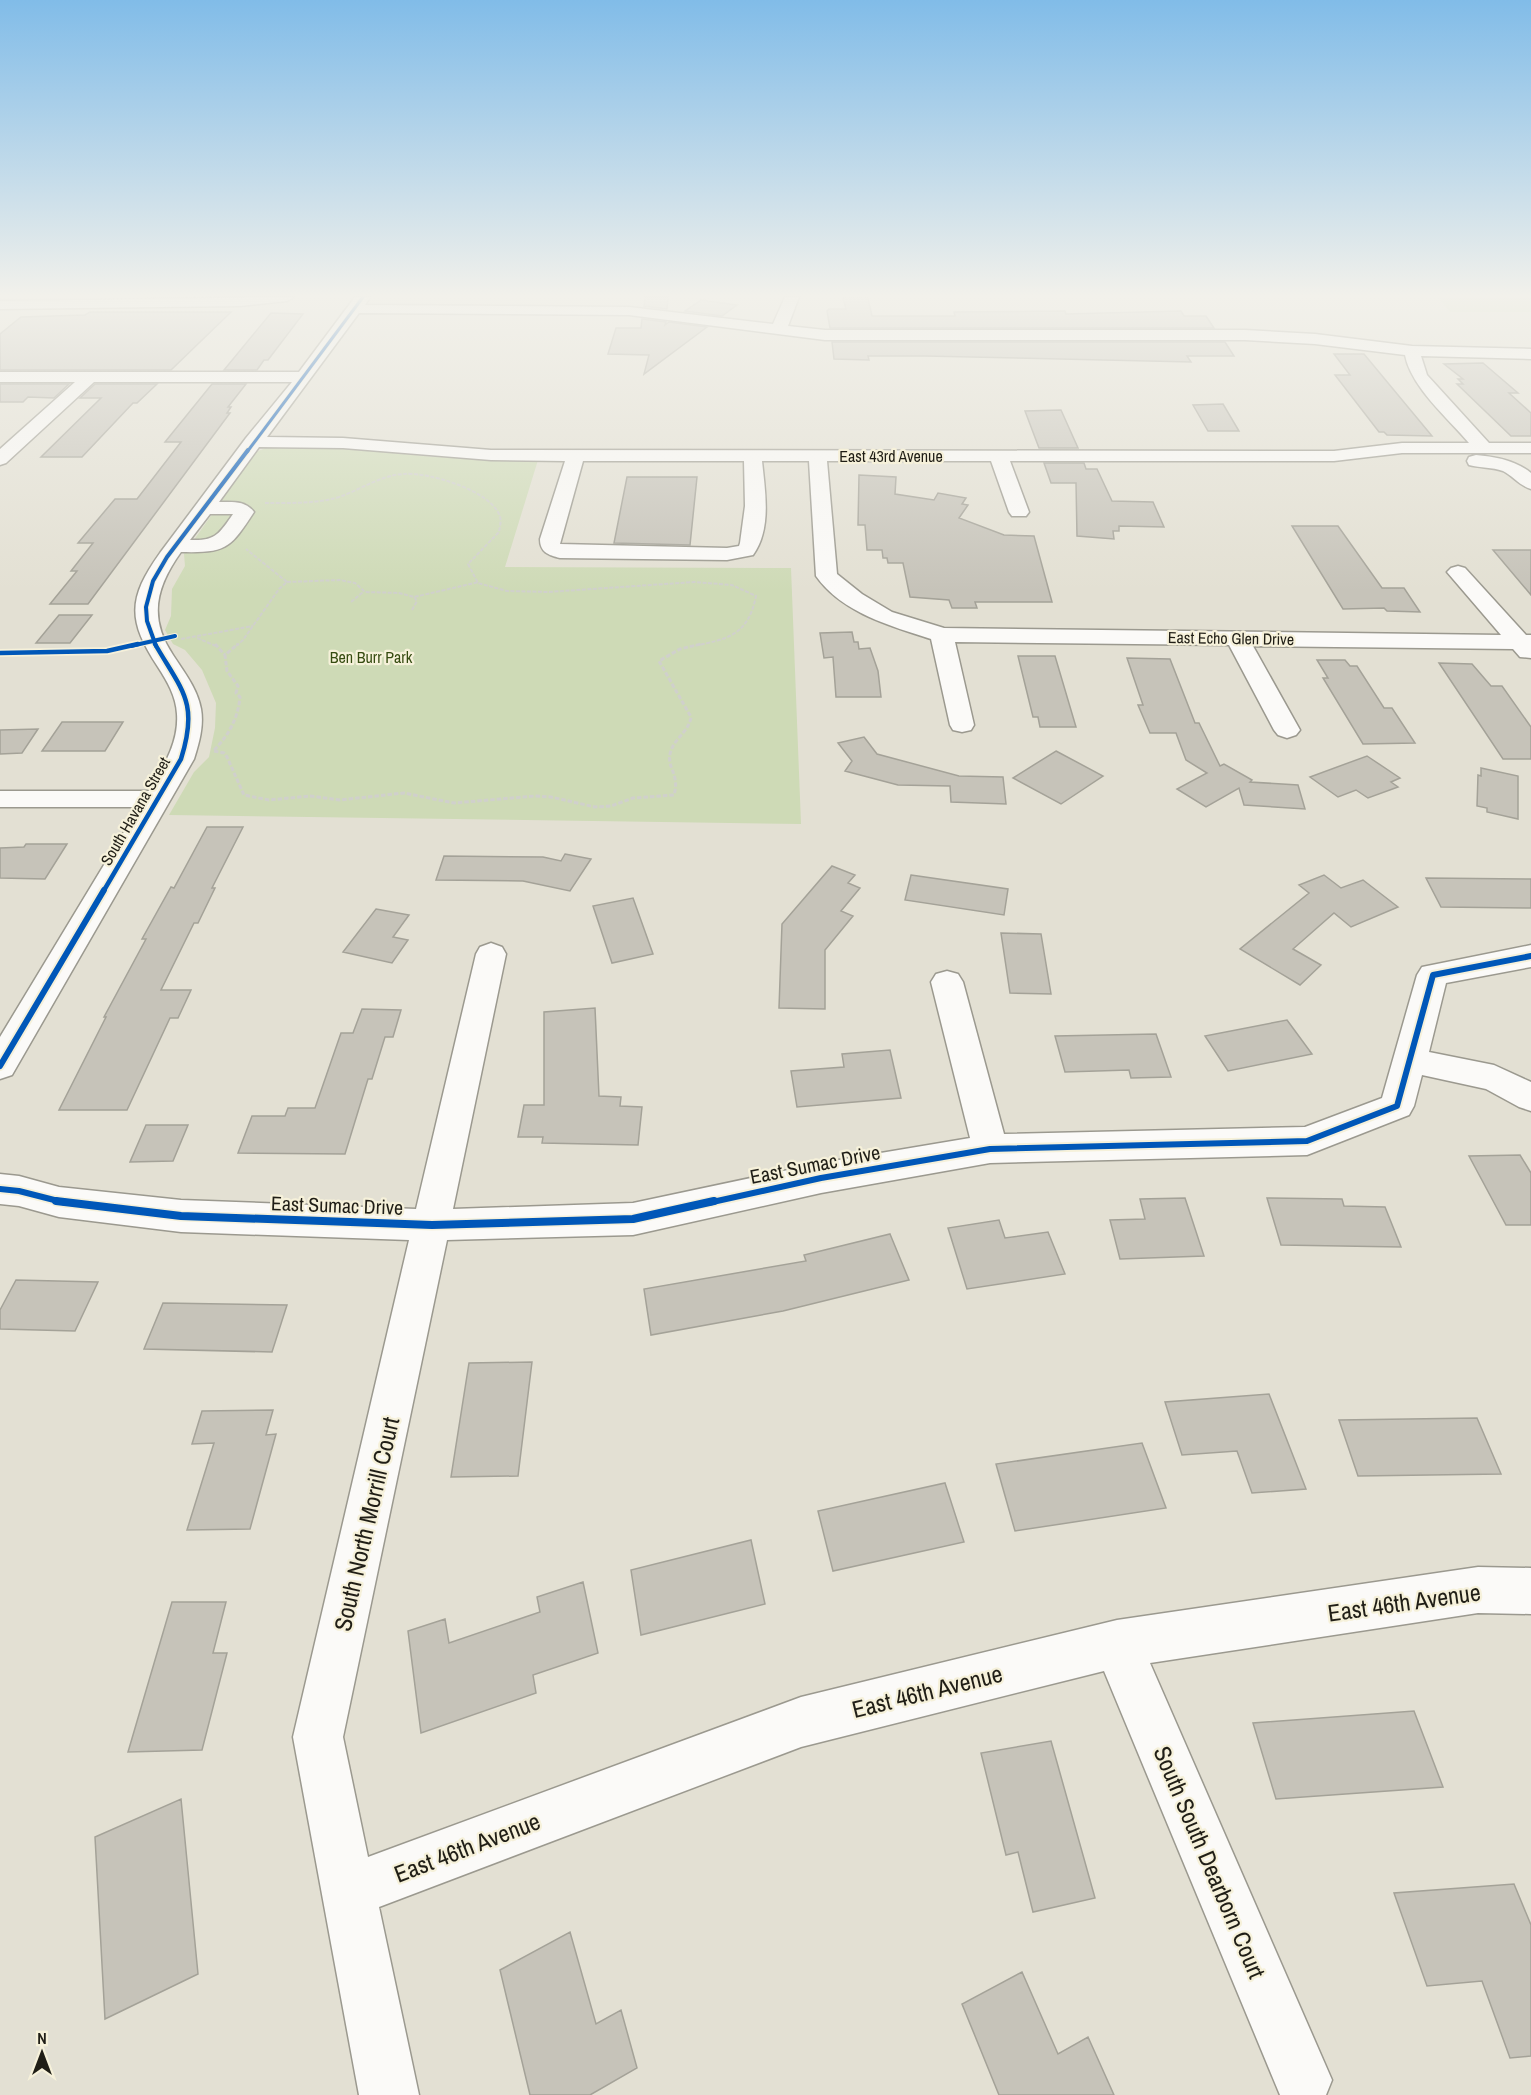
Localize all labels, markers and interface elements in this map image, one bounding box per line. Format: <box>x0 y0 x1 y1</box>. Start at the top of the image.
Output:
street label: East 43rd Avenue <box>839 445 943 467</box>
street label: East Echo Glen Drive <box>1168 626 1294 650</box>
park label: Ben Burr Park <box>330 646 413 668</box>
street label: South Havana Street <box>95 752 175 869</box>
street label: East Sumac Drive <box>748 1138 882 1190</box>
street label: East Sumac Drive <box>270 1189 404 1221</box>
street label: South North Morrill Court <box>326 1413 406 1634</box>
street label: East 46th Avenue <box>1326 1575 1482 1629</box>
street label: East 46th Avenue <box>848 1657 1006 1725</box>
street label: South South Dearborn Court <box>1147 1741 1274 1984</box>
street label: East 46th Avenue <box>389 1804 545 1890</box>
north arrow <box>12 2023 72 2083</box>
text: N <box>37 2027 47 2049</box>

